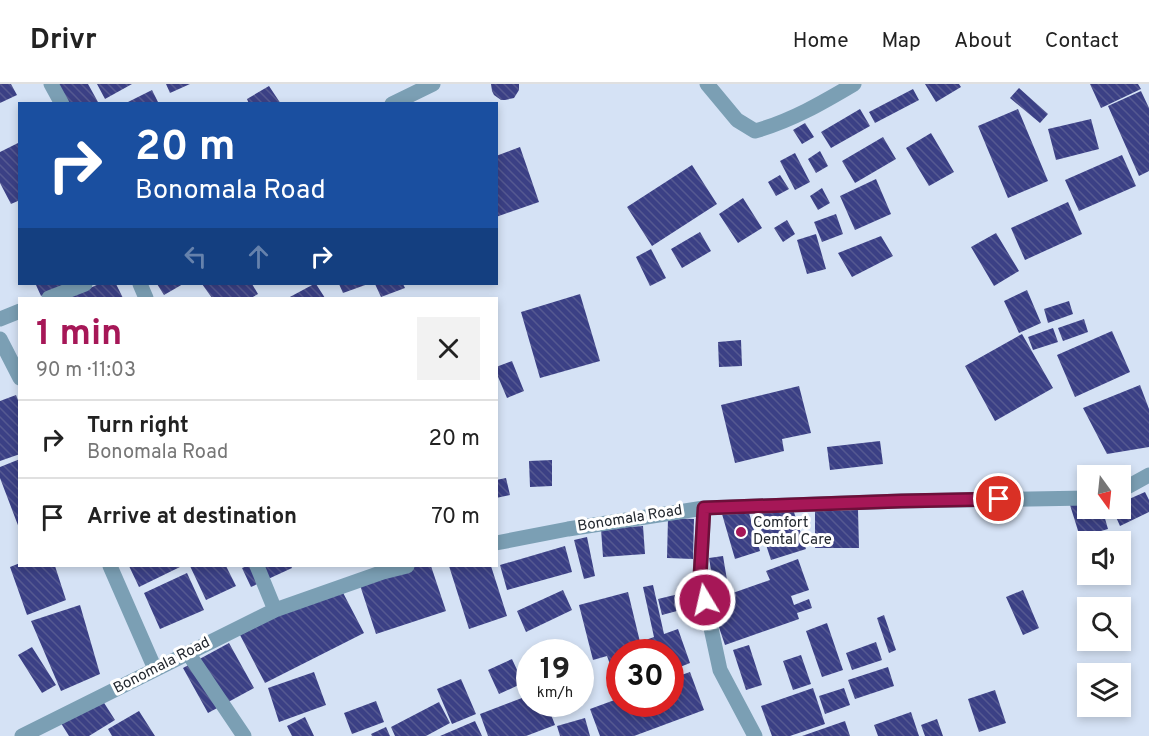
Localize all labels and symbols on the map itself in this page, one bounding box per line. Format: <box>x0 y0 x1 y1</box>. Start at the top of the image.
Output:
north arrow <box>1077 465 1131 519</box>
pin <box>973 473 1024 524</box>
street label: Bonomala Road <box>576 501 684 537</box>
place label: Comfort Dental Care <box>753 514 832 550</box>
marker: Comfort Dental Care <box>734 525 748 539</box>
position arrow <box>673 568 737 632</box>
street label: Bonomala Road <box>110 633 214 699</box>
speed limit sign: 30 <box>606 639 684 717</box>

